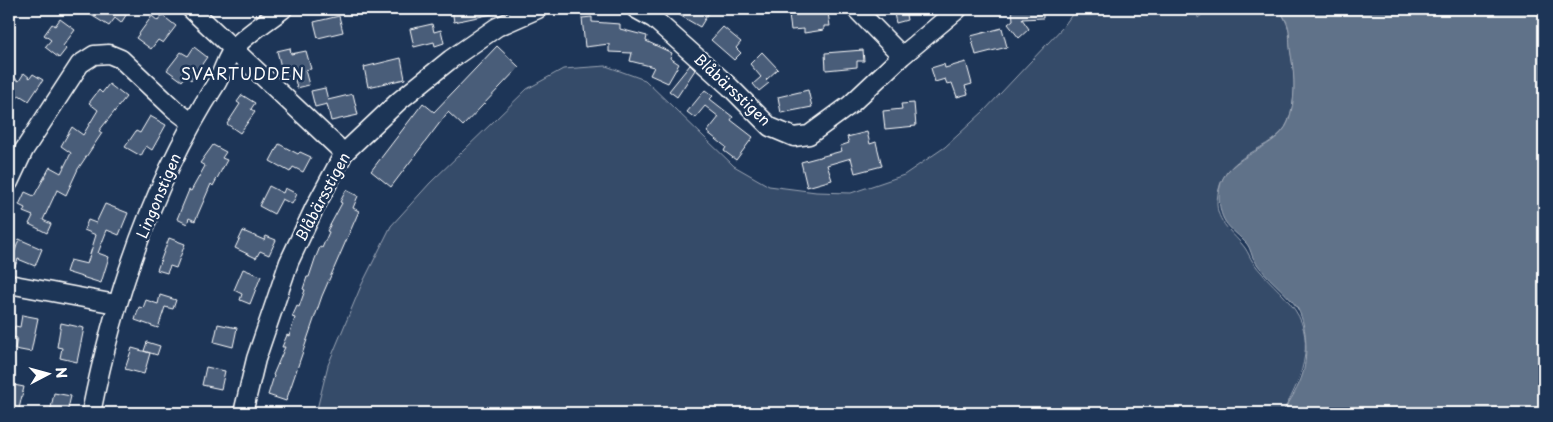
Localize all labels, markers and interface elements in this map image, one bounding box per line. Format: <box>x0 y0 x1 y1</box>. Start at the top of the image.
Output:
street label: Blåbärsstigen <box>689 47 777 131</box>
district label: SVARTUDDEN <box>181 61 305 85</box>
street label: Blåbärsstigen <box>289 148 355 245</box>
street label: Lingonstigen <box>129 149 186 242</box>
north arrow <box>22 350 72 400</box>
text: N <box>50 366 72 379</box>

